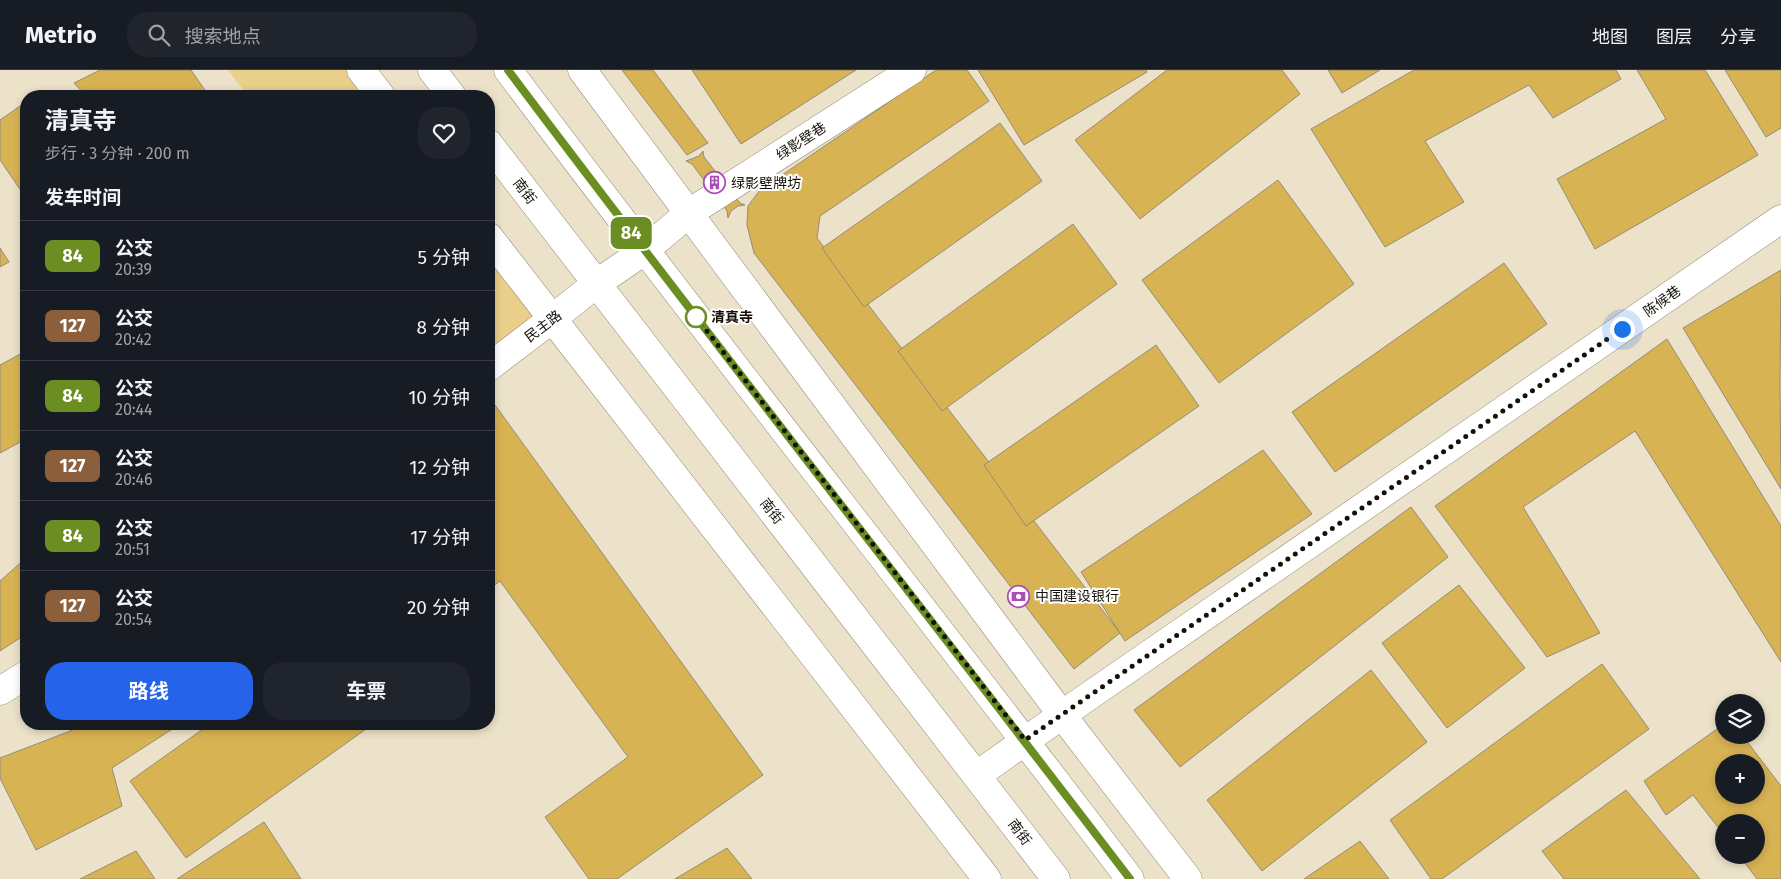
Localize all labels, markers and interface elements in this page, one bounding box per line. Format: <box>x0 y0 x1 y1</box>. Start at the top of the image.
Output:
search box <box>127 12 477 57</box>
text: Metrio <box>25 21 97 49</box>
icon: search <box>145 21 173 49</box>
text: 搜索地点 <box>185 25 261 48</box>
text: 地图 <box>1592 26 1628 48</box>
text: 图层 <box>1656 26 1692 48</box>
text: 分享 <box>1720 26 1756 48</box>
text: 清真寺 <box>45 107 117 135</box>
button: heart <box>418 107 470 159</box>
street label: 绿影壁巷 <box>773 119 829 164</box>
text: 步行 · 3 分钟 · 200 m <box>45 144 190 163</box>
building icon: 绿影壁牌坊 <box>703 171 727 195</box>
street label: 南街 <box>509 175 540 208</box>
place label: 绿影壁牌坊 <box>731 175 801 192</box>
text: 发车时间 <box>45 186 121 209</box>
line badge: 84 <box>608 217 654 249</box>
text: 84 <box>621 222 641 244</box>
text: 公交 <box>115 237 153 260</box>
text: 84 <box>62 245 83 267</box>
text: 5 分钟 <box>417 246 470 269</box>
text: 20:39 <box>115 260 152 279</box>
street label: 陈候巷 <box>1640 282 1684 320</box>
marker: 清真寺 <box>685 306 707 328</box>
text: 公交 <box>115 307 153 330</box>
street label: 民主路 <box>521 307 565 346</box>
place label: 清真寺 <box>711 309 753 326</box>
text: 127 <box>60 315 85 337</box>
text: 8 分钟 <box>416 316 470 339</box>
your location <box>1610 317 1635 342</box>
text: 20:42 <box>115 330 152 349</box>
text: 公交 <box>115 377 153 400</box>
text: 84 <box>62 385 83 407</box>
text: 10 分钟 <box>408 386 470 409</box>
text: 20:44 <box>115 400 153 419</box>
text: 公交 <box>115 447 153 470</box>
text: 127 <box>60 455 85 477</box>
text: 12 分钟 <box>409 456 470 479</box>
text: 20:46 <box>115 470 153 489</box>
street label: 南街 <box>756 495 787 528</box>
text: 公交 <box>115 517 153 540</box>
text: 84 <box>62 525 83 547</box>
text: 17 分钟 <box>410 526 470 549</box>
text: 20:51 <box>115 540 150 559</box>
bank icon: 中国建设银行 <box>1007 584 1031 608</box>
text: 公交 <box>115 587 153 610</box>
place label: 中国建设银行 <box>1035 588 1119 605</box>
text: 127 <box>60 595 85 617</box>
text: 20 分钟 <box>407 596 470 619</box>
text: 20:54 <box>115 610 152 629</box>
button: 路线 <box>45 662 253 720</box>
button: 车票 <box>263 662 470 720</box>
map controls <box>1715 694 1765 864</box>
button: layers <box>1715 694 1765 744</box>
button: + <box>1715 754 1765 804</box>
button: − <box>1715 814 1765 864</box>
street label: 南街 <box>1004 816 1035 849</box>

